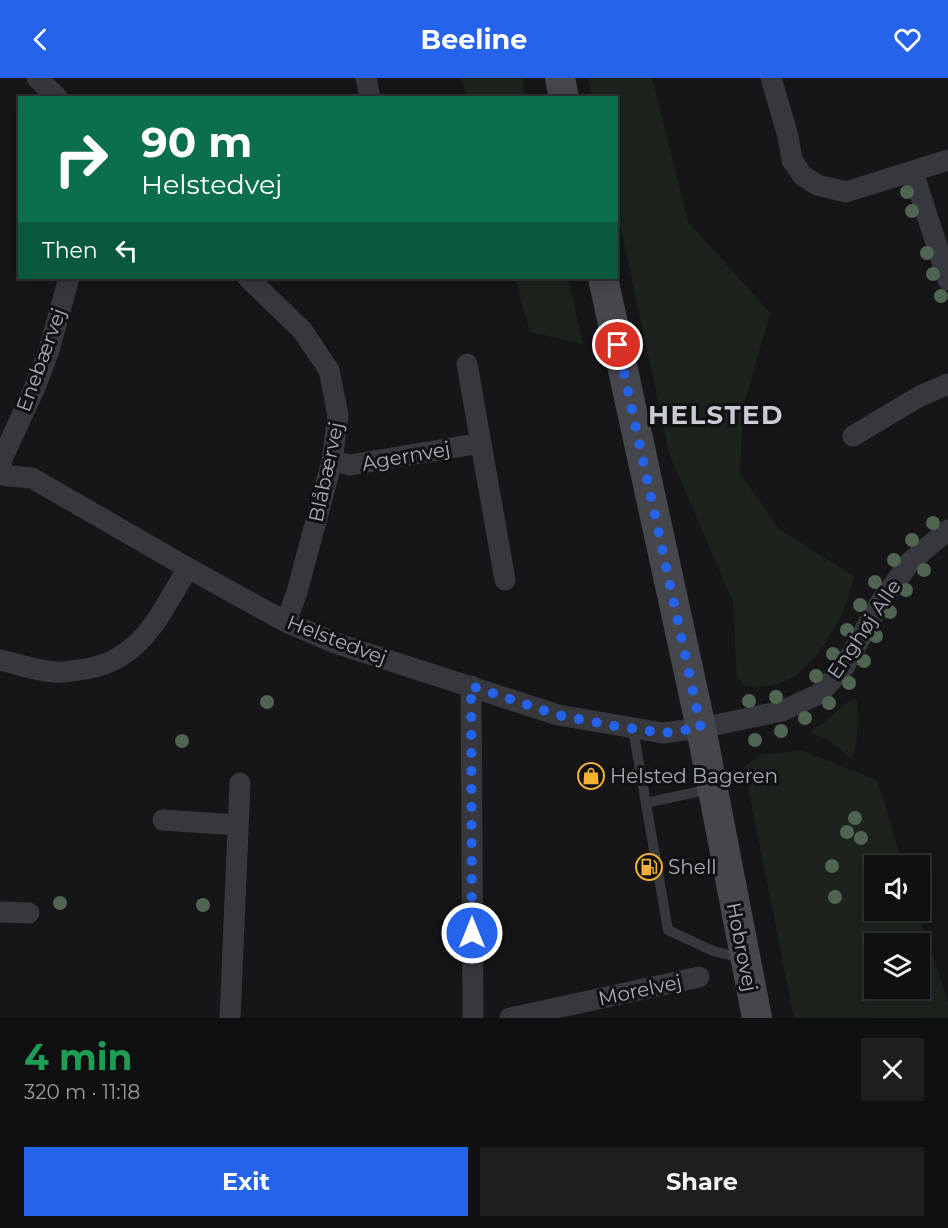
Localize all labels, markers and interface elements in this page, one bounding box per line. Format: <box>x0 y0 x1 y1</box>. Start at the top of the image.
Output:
icon: back <box>24 23 57 56</box>
text: Beeline <box>421 23 527 56</box>
icon: heart <box>891 23 924 56</box>
text: 90 m <box>141 116 252 168</box>
icon: right <box>42 120 120 198</box>
text: Helstedvej <box>141 168 283 201</box>
icon: left <box>110 234 143 267</box>
text: Then <box>42 237 98 264</box>
street label: Enebærvej <box>11 305 71 415</box>
pin <box>592 319 643 370</box>
icon: arrive <box>601 328 634 361</box>
district label: HELSTED <box>648 399 784 431</box>
street label: Blåbærvej <box>304 420 348 524</box>
street label: Agernvej <box>360 436 452 476</box>
street label: Enghøj Alle <box>822 575 906 683</box>
street label: Helstedvej <box>284 610 390 670</box>
shop icon: Helsted Bageren <box>576 761 606 791</box>
place label: Helsted Bageren <box>610 764 778 788</box>
fuel station icon: Shell <box>634 852 664 882</box>
place label: Shell <box>668 855 717 879</box>
map controls <box>864 855 930 999</box>
button: sound <box>864 855 930 921</box>
street label: Hobrovej <box>722 900 762 994</box>
position arrow <box>440 901 504 965</box>
button: layers <box>864 933 930 999</box>
street label: Morelvej <box>596 969 684 1011</box>
text: 4 min <box>24 1035 132 1079</box>
button: close <box>861 1038 924 1101</box>
text: 320 m · 11:18 <box>24 1080 140 1104</box>
button: Exit <box>24 1147 468 1216</box>
button: Share <box>480 1147 924 1216</box>

